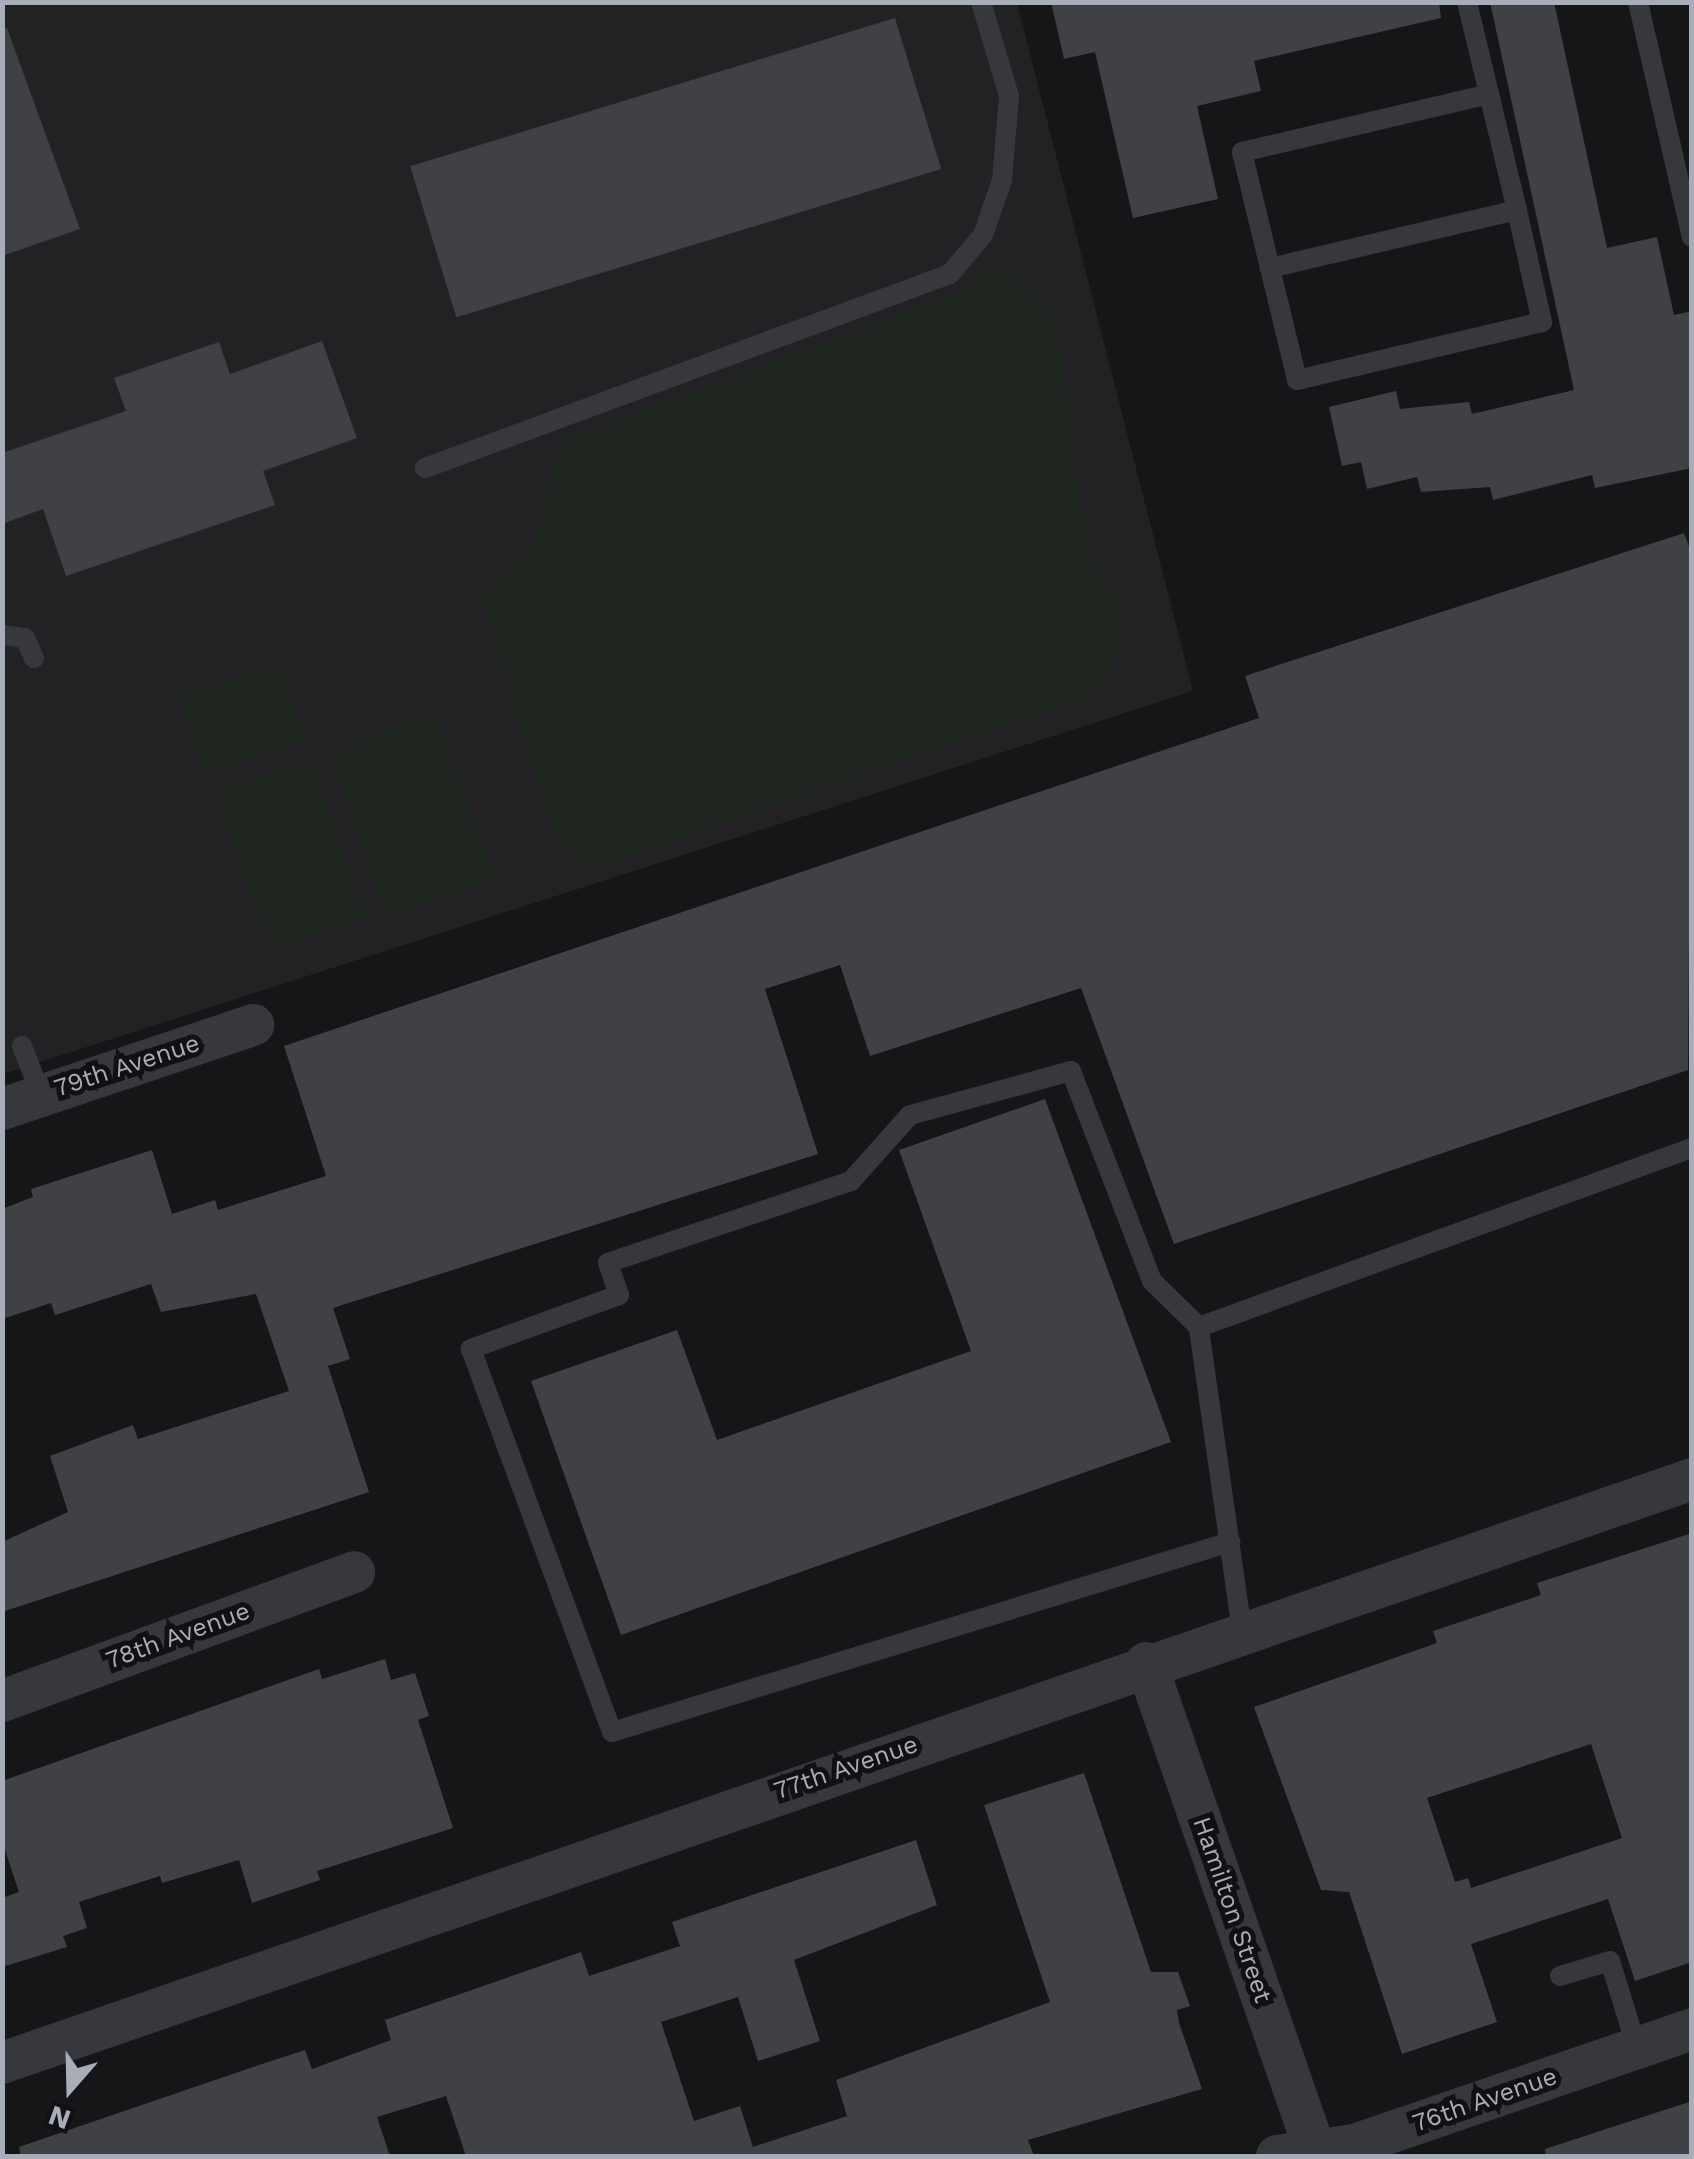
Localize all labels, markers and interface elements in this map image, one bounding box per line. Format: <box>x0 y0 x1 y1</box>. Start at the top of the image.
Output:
street label: 79th Avenue <box>50 1028 204 1104</box>
street label: 78th Avenue <box>102 1596 254 1676</box>
street label: 77th Avenue <box>770 1729 922 1807</box>
street label: Hamilton Street <box>1186 1813 1278 2007</box>
north arrow <box>20 2039 120 2139</box>
street label: 76th Avenue <box>1408 2061 1562 2139</box>
text: N <box>44 2099 75 2137</box>

